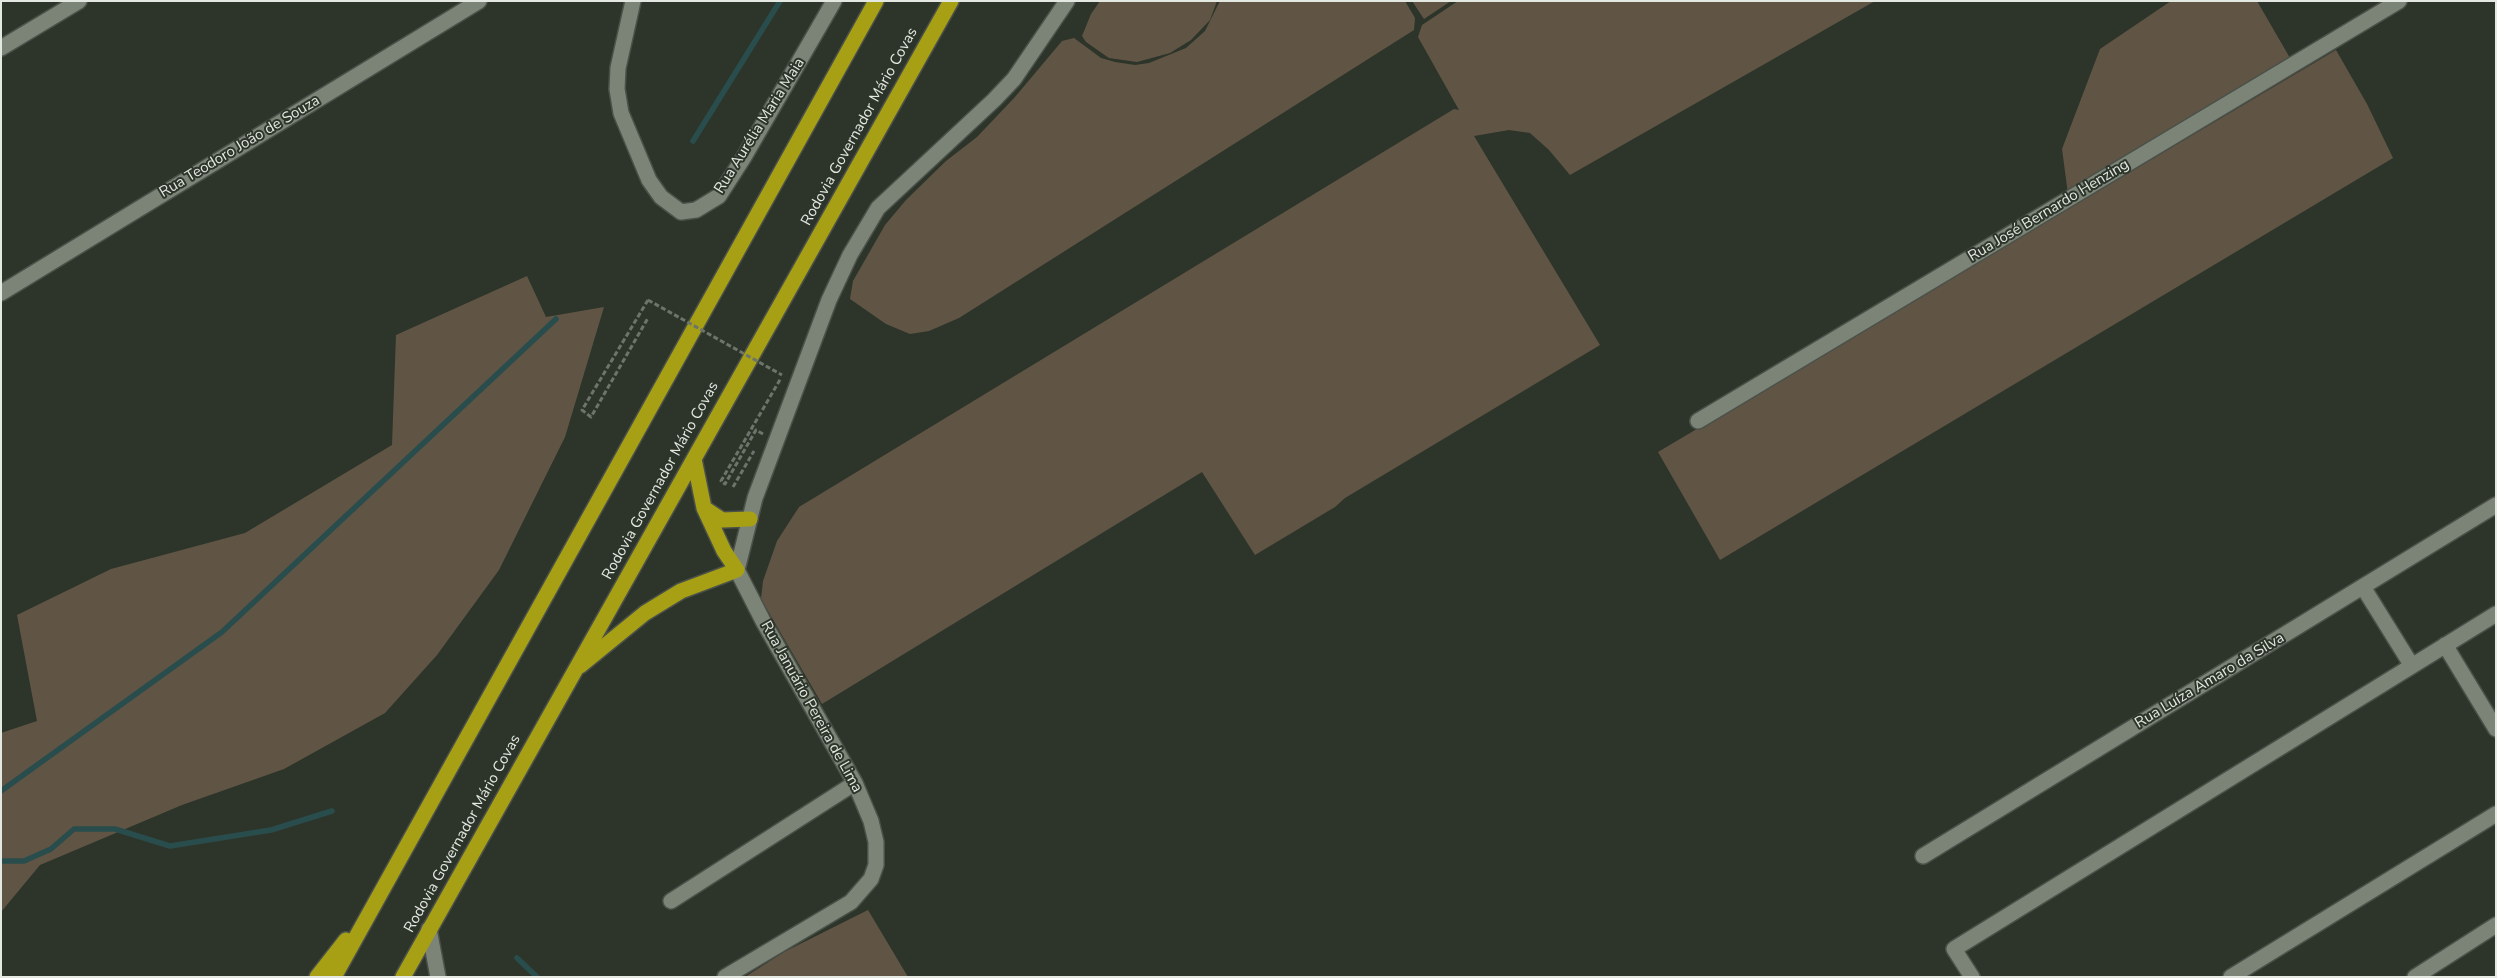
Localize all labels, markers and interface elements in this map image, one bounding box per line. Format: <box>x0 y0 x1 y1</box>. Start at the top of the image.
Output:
street label: Rodovia Governador Mário Covas <box>798 25 922 229</box>
street label: Rua Aurélia Maria Maia <box>711 55 809 197</box>
street label: Rua Teodoro João de Souza <box>157 92 323 202</box>
street label: Rua José Bernardo Henzing <box>1965 156 2133 266</box>
street label: Rodovia Governador Mário Covas <box>599 379 723 583</box>
street label: Rua Januário Pereira de Lima <box>756 618 866 796</box>
street label: Rua Luíza Amaro da Silva <box>2132 629 2288 733</box>
street label: Rodovia Governador Mário Covas <box>401 732 525 936</box>

